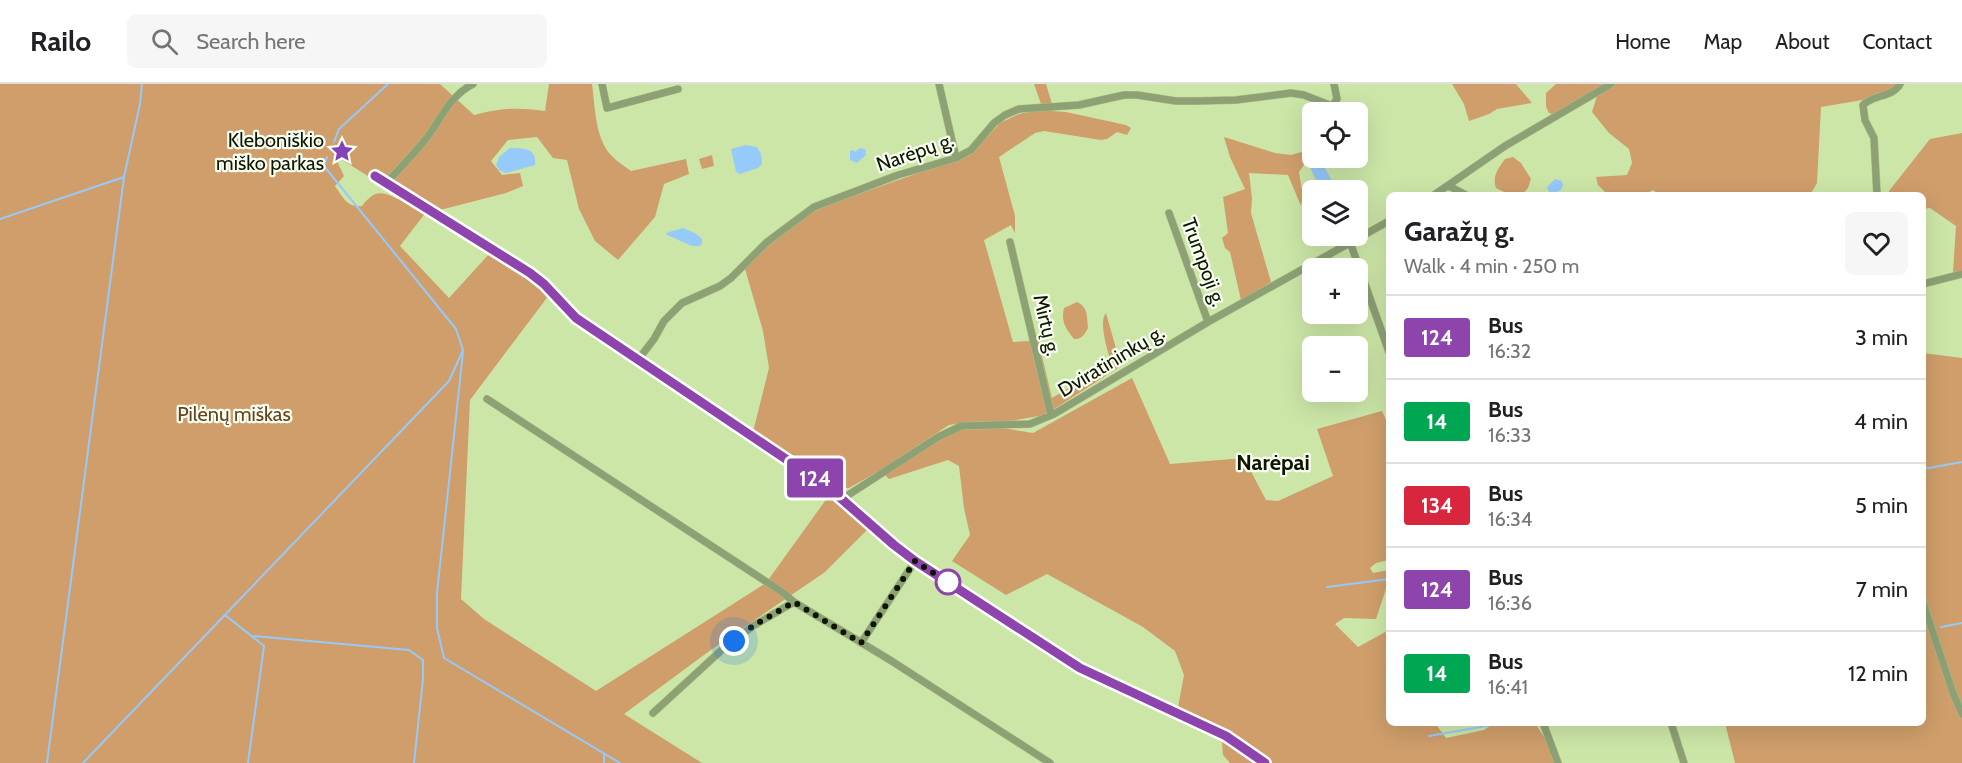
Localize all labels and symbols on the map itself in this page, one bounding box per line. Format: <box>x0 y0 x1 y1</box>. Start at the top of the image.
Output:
place label: Kleboniškio miško parkas <box>216 128 324 175</box>
street label: Narėpų g. <box>873 128 957 176</box>
place icon: Kleboniškio miško parkas <box>329 138 355 164</box>
street label: Trumpoji g. <box>1177 214 1231 310</box>
street label: Mirtų g. <box>1028 292 1066 358</box>
street label: Dviratininkų g. <box>1053 320 1169 402</box>
park label: Pilėnų miškas <box>177 402 291 426</box>
district label: Narėpai <box>1236 449 1310 476</box>
line badge: 124 <box>780 458 850 498</box>
unlabelled marker <box>935 569 961 595</box>
your location <box>719 626 749 656</box>

